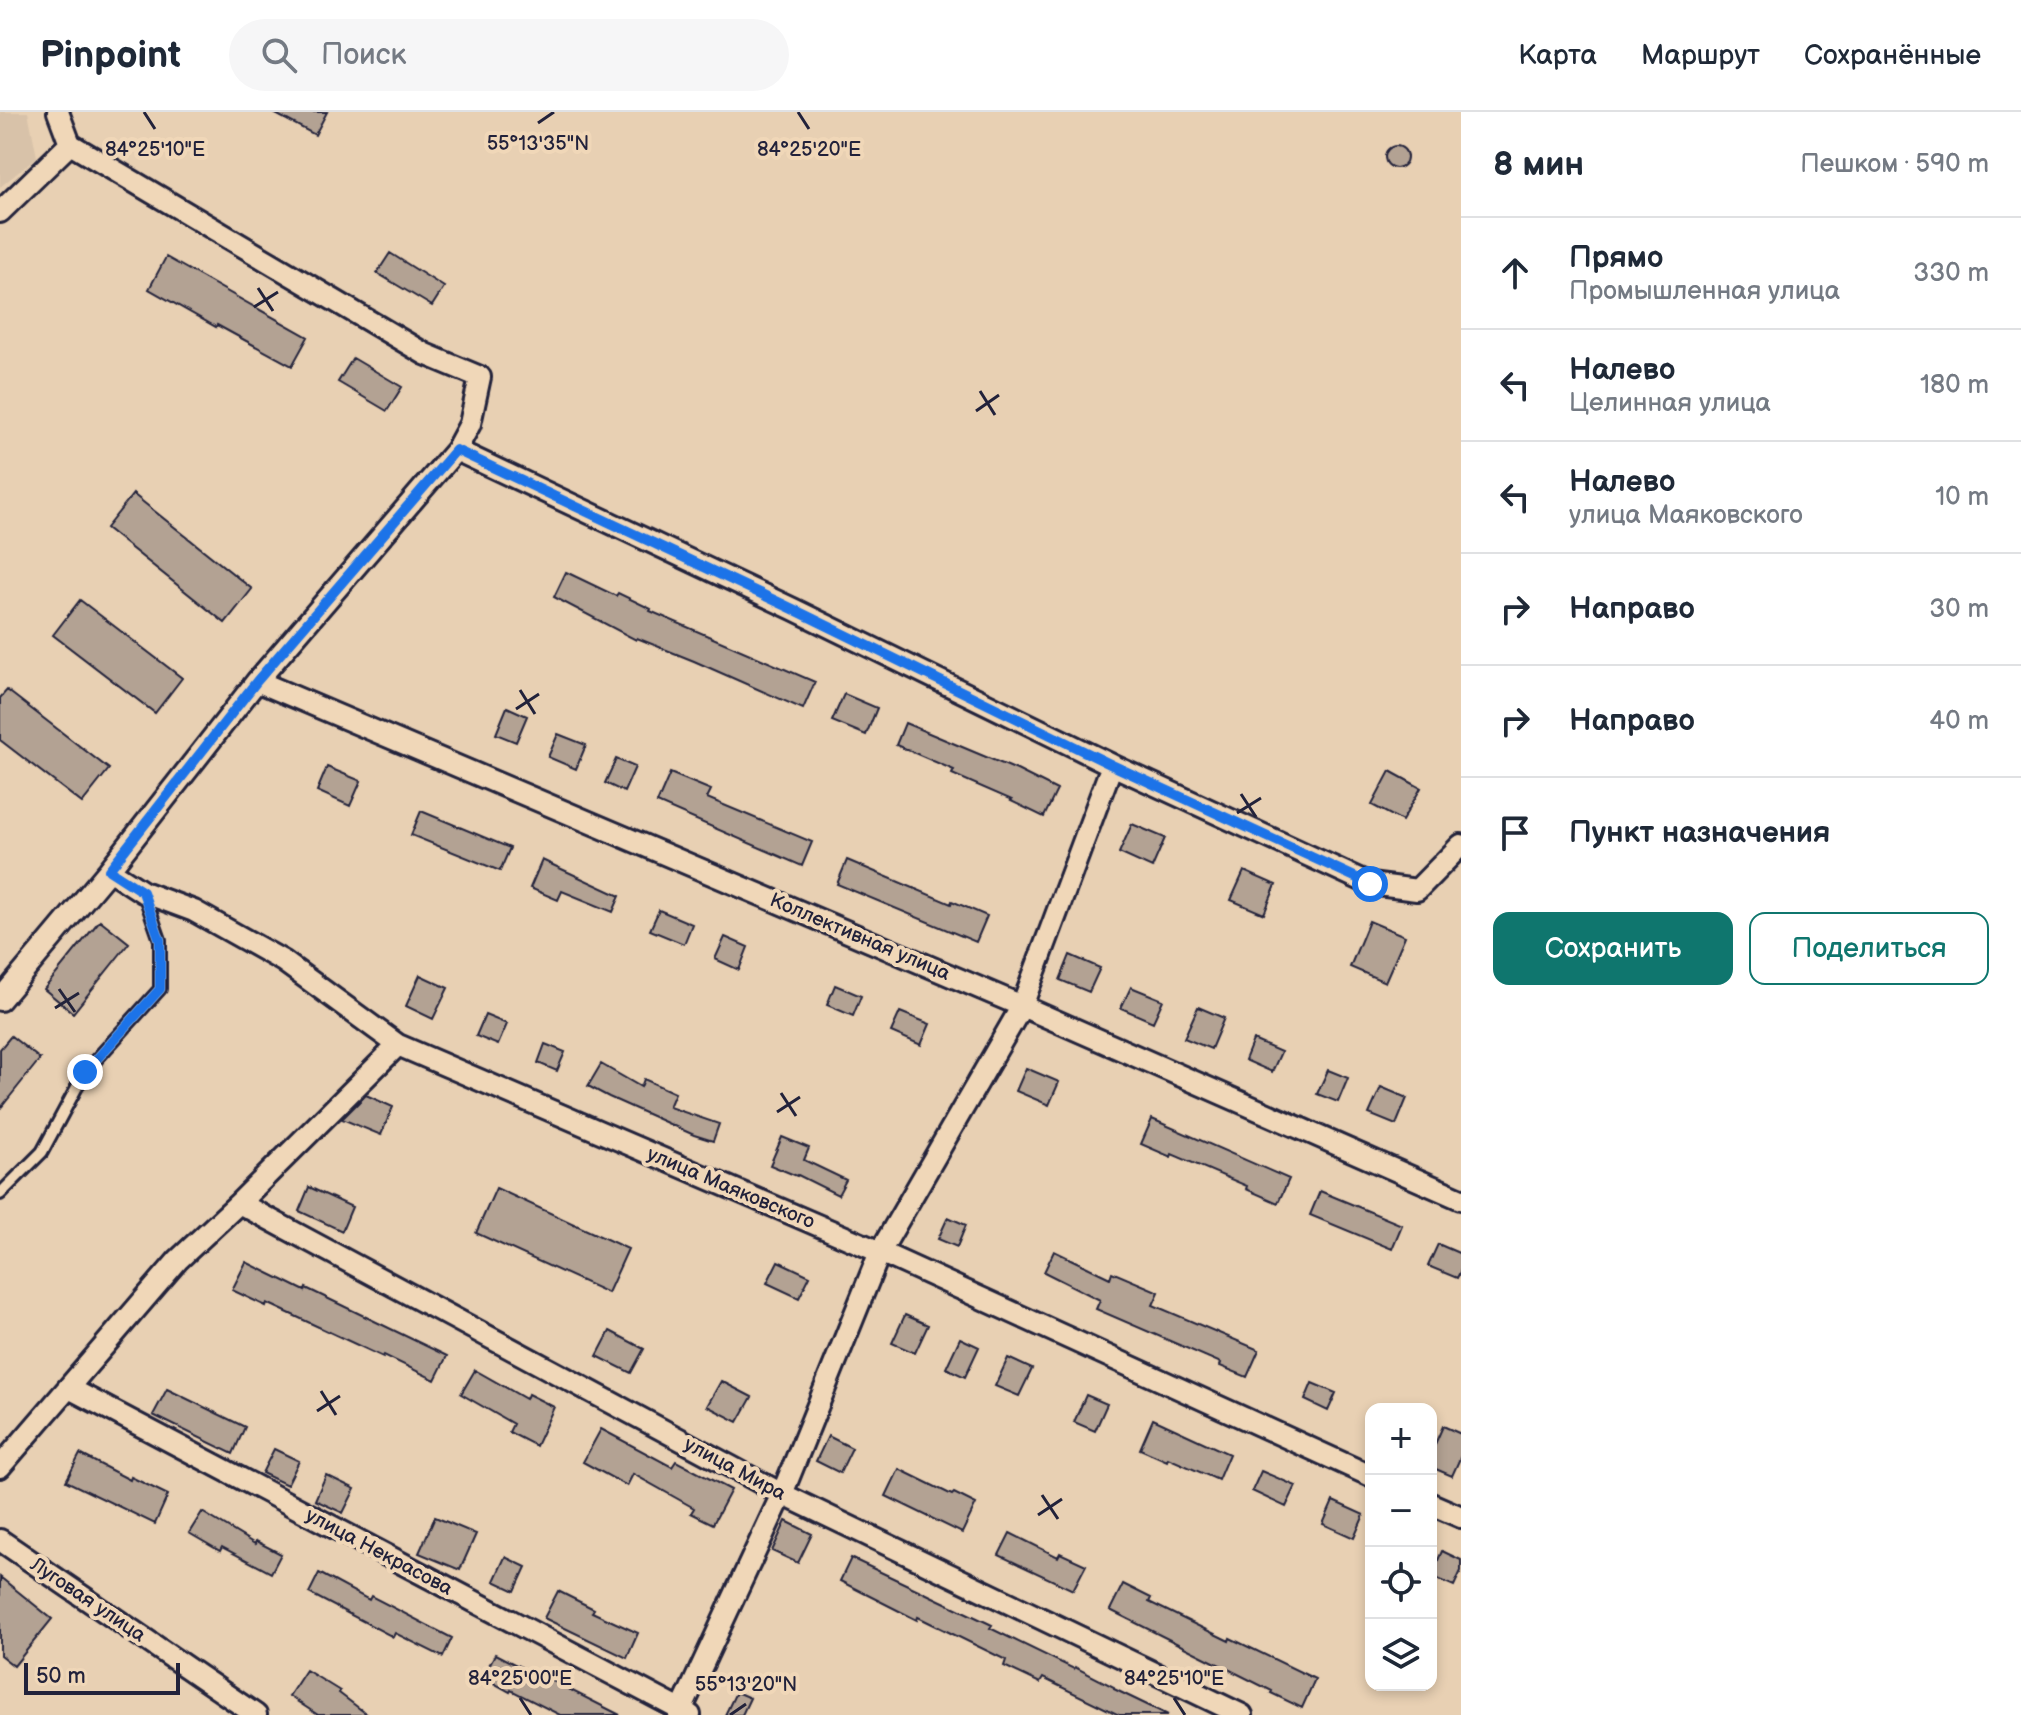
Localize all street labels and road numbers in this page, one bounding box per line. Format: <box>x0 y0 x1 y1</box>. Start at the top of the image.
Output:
street label: Коллективная улица <box>766 888 954 986</box>
street label: улица Маяковского <box>644 1142 818 1234</box>
street label: улица Мира <box>680 1432 790 1506</box>
street label: улица Некрасова <box>301 1503 457 1601</box>
street label: Луговая улица <box>25 1552 150 1647</box>

